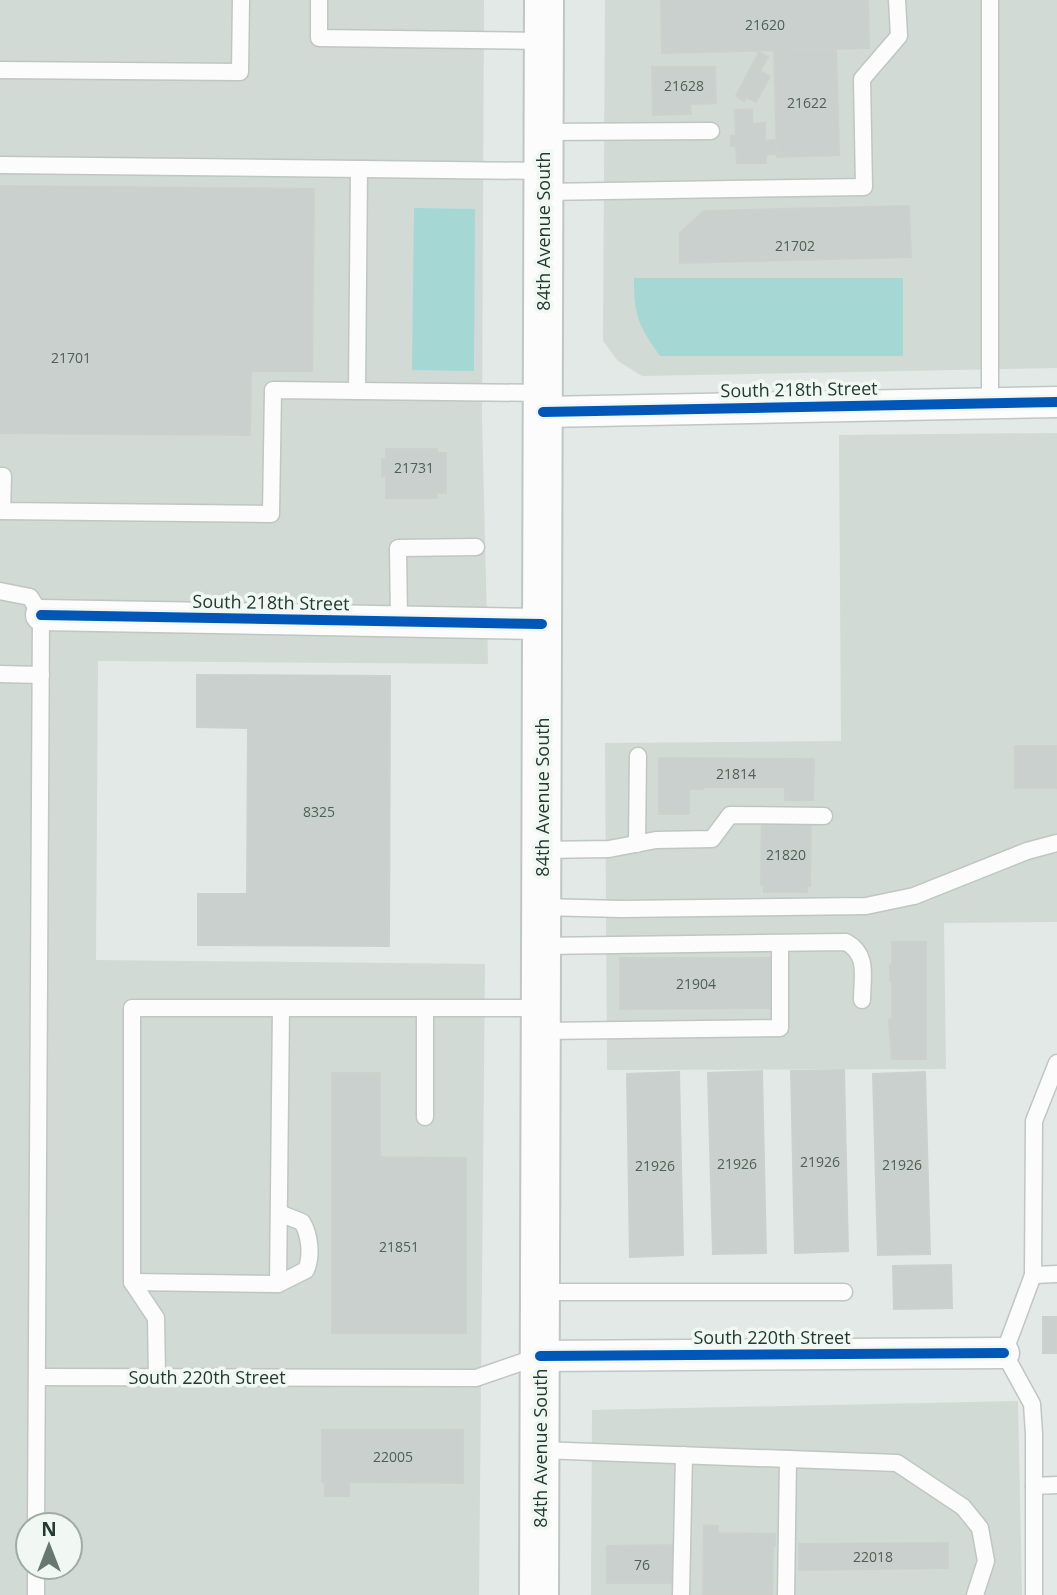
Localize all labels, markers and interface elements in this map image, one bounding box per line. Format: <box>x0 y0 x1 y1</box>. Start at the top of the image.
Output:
house number: 21620 <box>745 15 785 34</box>
house number: 21628 <box>664 76 704 95</box>
house number: 21622 <box>787 93 827 112</box>
street label: 84th Avenue South <box>531 151 555 311</box>
house number: 21702 <box>775 236 815 255</box>
house number: 21701 <box>51 348 91 367</box>
street label: South 218th Street <box>720 376 878 402</box>
house number: 21731 <box>394 458 434 477</box>
street label: South 218th Street <box>192 589 350 615</box>
street label: 84th Avenue South <box>530 717 554 877</box>
house number: 21814 <box>716 764 756 783</box>
house number: 8325 <box>303 802 335 821</box>
house number: 21820 <box>766 845 806 864</box>
house number: 21904 <box>676 974 716 993</box>
house number: 21926 <box>800 1152 840 1171</box>
house number: 21926 <box>717 1154 757 1173</box>
house number: 21926 <box>882 1155 922 1174</box>
house number: 21926 <box>635 1156 675 1175</box>
house number: 21851 <box>379 1237 419 1256</box>
street label: South 220th Street <box>693 1325 851 1349</box>
street label: South 220th Street <box>128 1365 286 1389</box>
street label: 84th Avenue South <box>528 1368 552 1528</box>
house number: 22005 <box>373 1447 413 1466</box>
north arrow <box>14 1511 84 1581</box>
text: N <box>41 1516 57 1542</box>
house number: 22018 <box>853 1547 893 1566</box>
house number: 76 <box>634 1555 650 1574</box>

